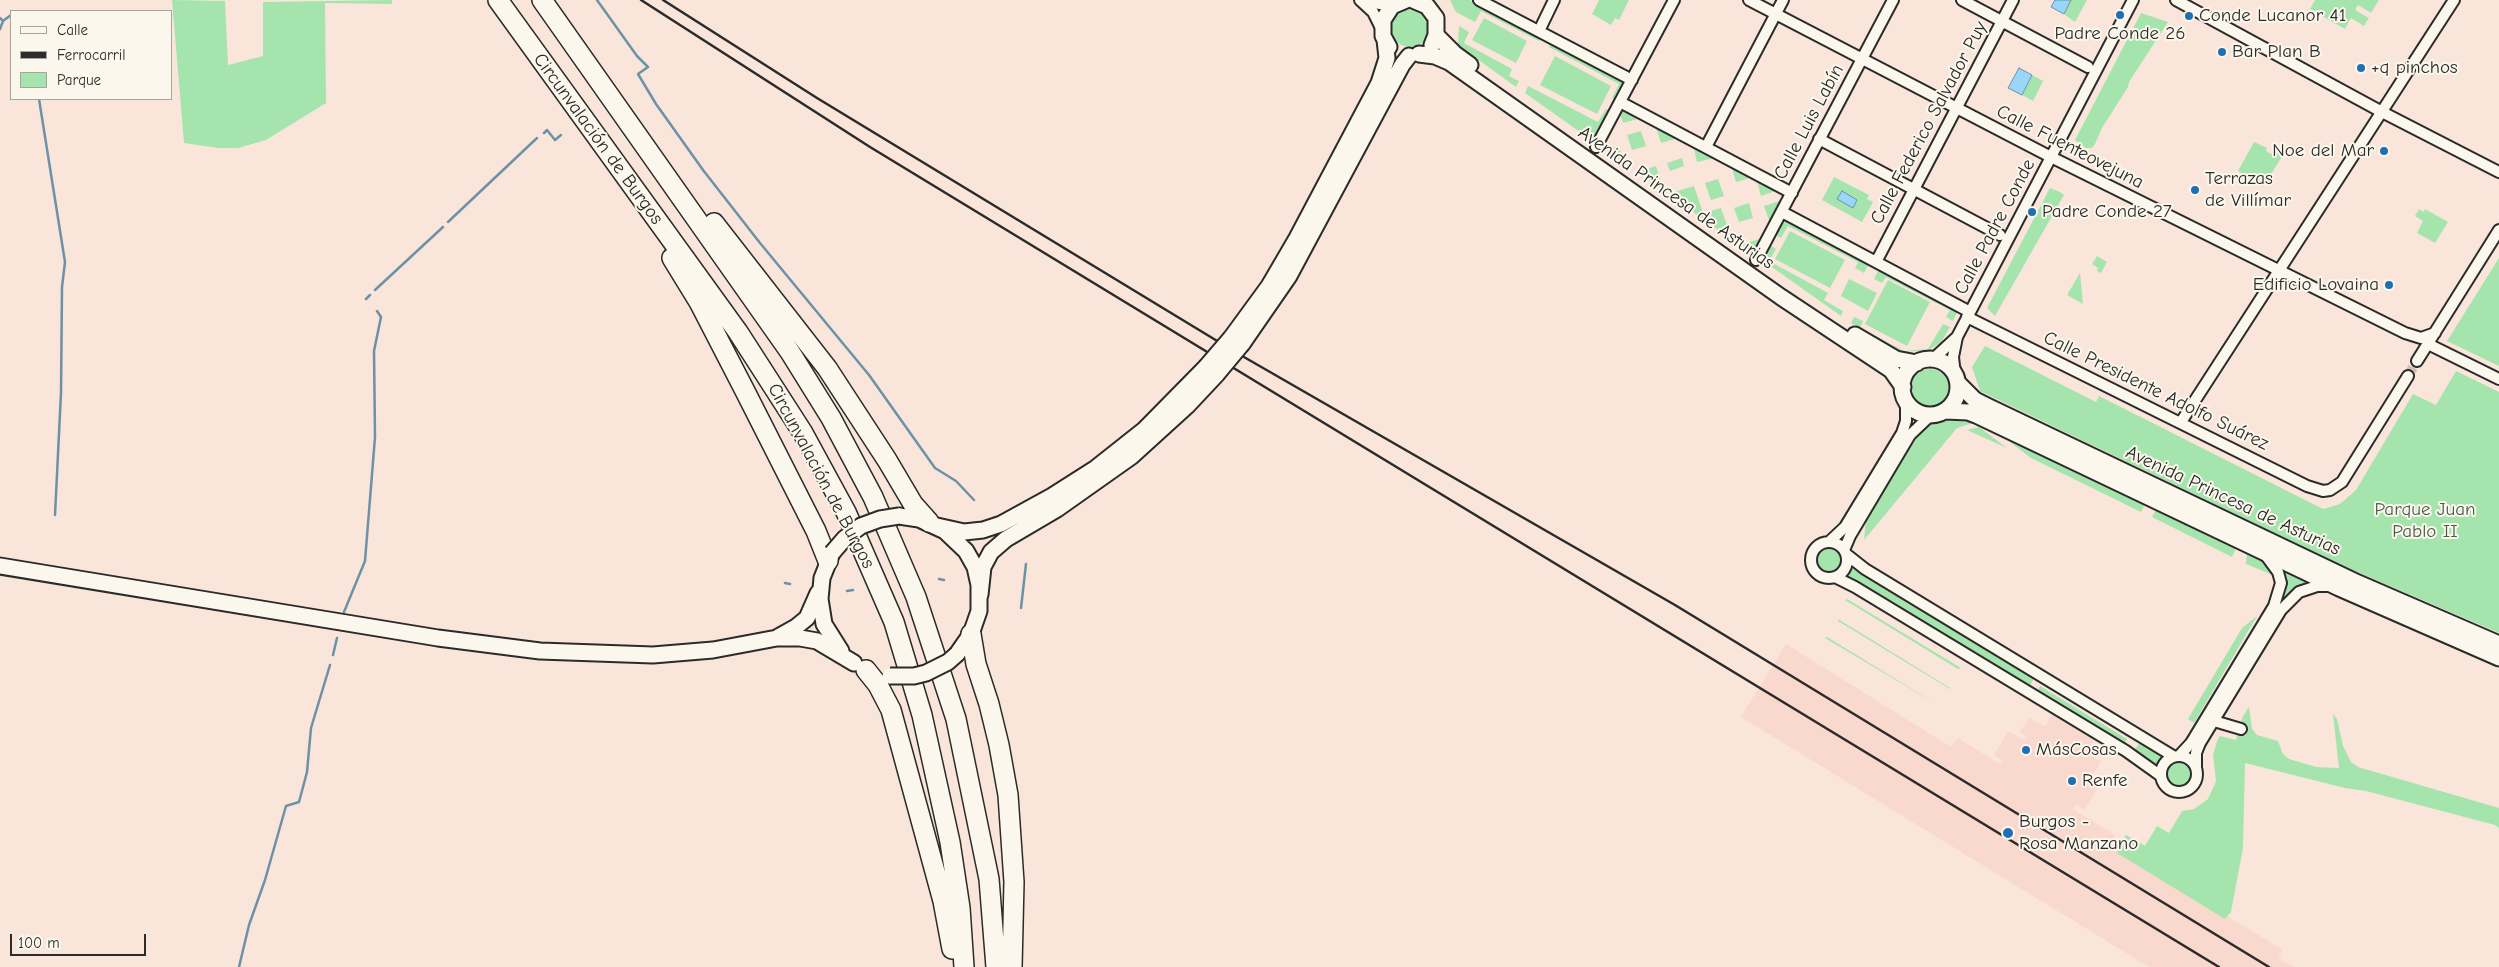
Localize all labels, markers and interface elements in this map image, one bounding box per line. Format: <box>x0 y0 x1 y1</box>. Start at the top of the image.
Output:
place label: Conde Lucanor 41 <box>2199 5 2346 27</box>
marker: Padre Conde 26 <box>2114 9 2126 21</box>
legend <box>10 10 172 100</box>
marker: Conde Lucanor 41 <box>2183 10 2195 22</box>
street label: Calle Federico Salvador Puy <box>1866 18 1992 228</box>
text: Calle <box>57 21 88 39</box>
place label: Padre Conde 26 <box>2054 23 2186 45</box>
place label: Bar Plan B <box>2232 41 2321 63</box>
text: Ferrocarril <box>57 46 125 64</box>
marker: Bar Plan B <box>2216 46 2228 58</box>
street label: Circunvalación de Burgos <box>528 49 668 229</box>
place label: +q pinchos <box>2371 57 2458 79</box>
street label: Calle Luis Labín <box>1769 60 1849 184</box>
marker: +q pinchos <box>2355 62 2367 74</box>
text: Parque <box>57 71 101 89</box>
street label: Calle Fuenteovejuna <box>1993 100 2147 194</box>
street label: Avenida Princesa de Asturias <box>1573 121 1779 275</box>
place label: Noe del Mar <box>2272 140 2374 162</box>
marker: Noe del Mar <box>2378 145 2390 157</box>
street label: Calle Padre Conde <box>1950 155 2040 299</box>
place label: Terrazas de Villímar <box>2205 168 2291 212</box>
marker: Terrazas de Villímar <box>2189 184 2201 196</box>
place label: Padre Conde 27 <box>2042 201 2172 223</box>
marker: Padre Conde 27 <box>2026 206 2038 218</box>
place label: Edificio Lovaina <box>2253 274 2379 296</box>
marker: Edificio Lovaina <box>2383 279 2395 291</box>
street label: Calle Presidente Adolfo Suárez <box>2040 326 2272 456</box>
street label: Circunvalación de Burgos <box>763 380 879 572</box>
street label: Avenida Princesa de Asturias <box>2122 441 2344 561</box>
park label: Parque Juan Pablo II <box>2375 499 2475 543</box>
place label: MásCosas <box>2036 739 2117 761</box>
marker: MásCosas <box>2020 744 2032 756</box>
place label: Renfe <box>2082 770 2128 792</box>
marker: Renfe <box>2066 775 2078 787</box>
place label: Burgos - Rosa Manzano <box>2019 811 2138 855</box>
marker: Burgos - Rosa Manzano <box>2001 826 2015 840</box>
scale bar <box>12 924 149 956</box>
text: 100 m <box>18 934 60 952</box>

